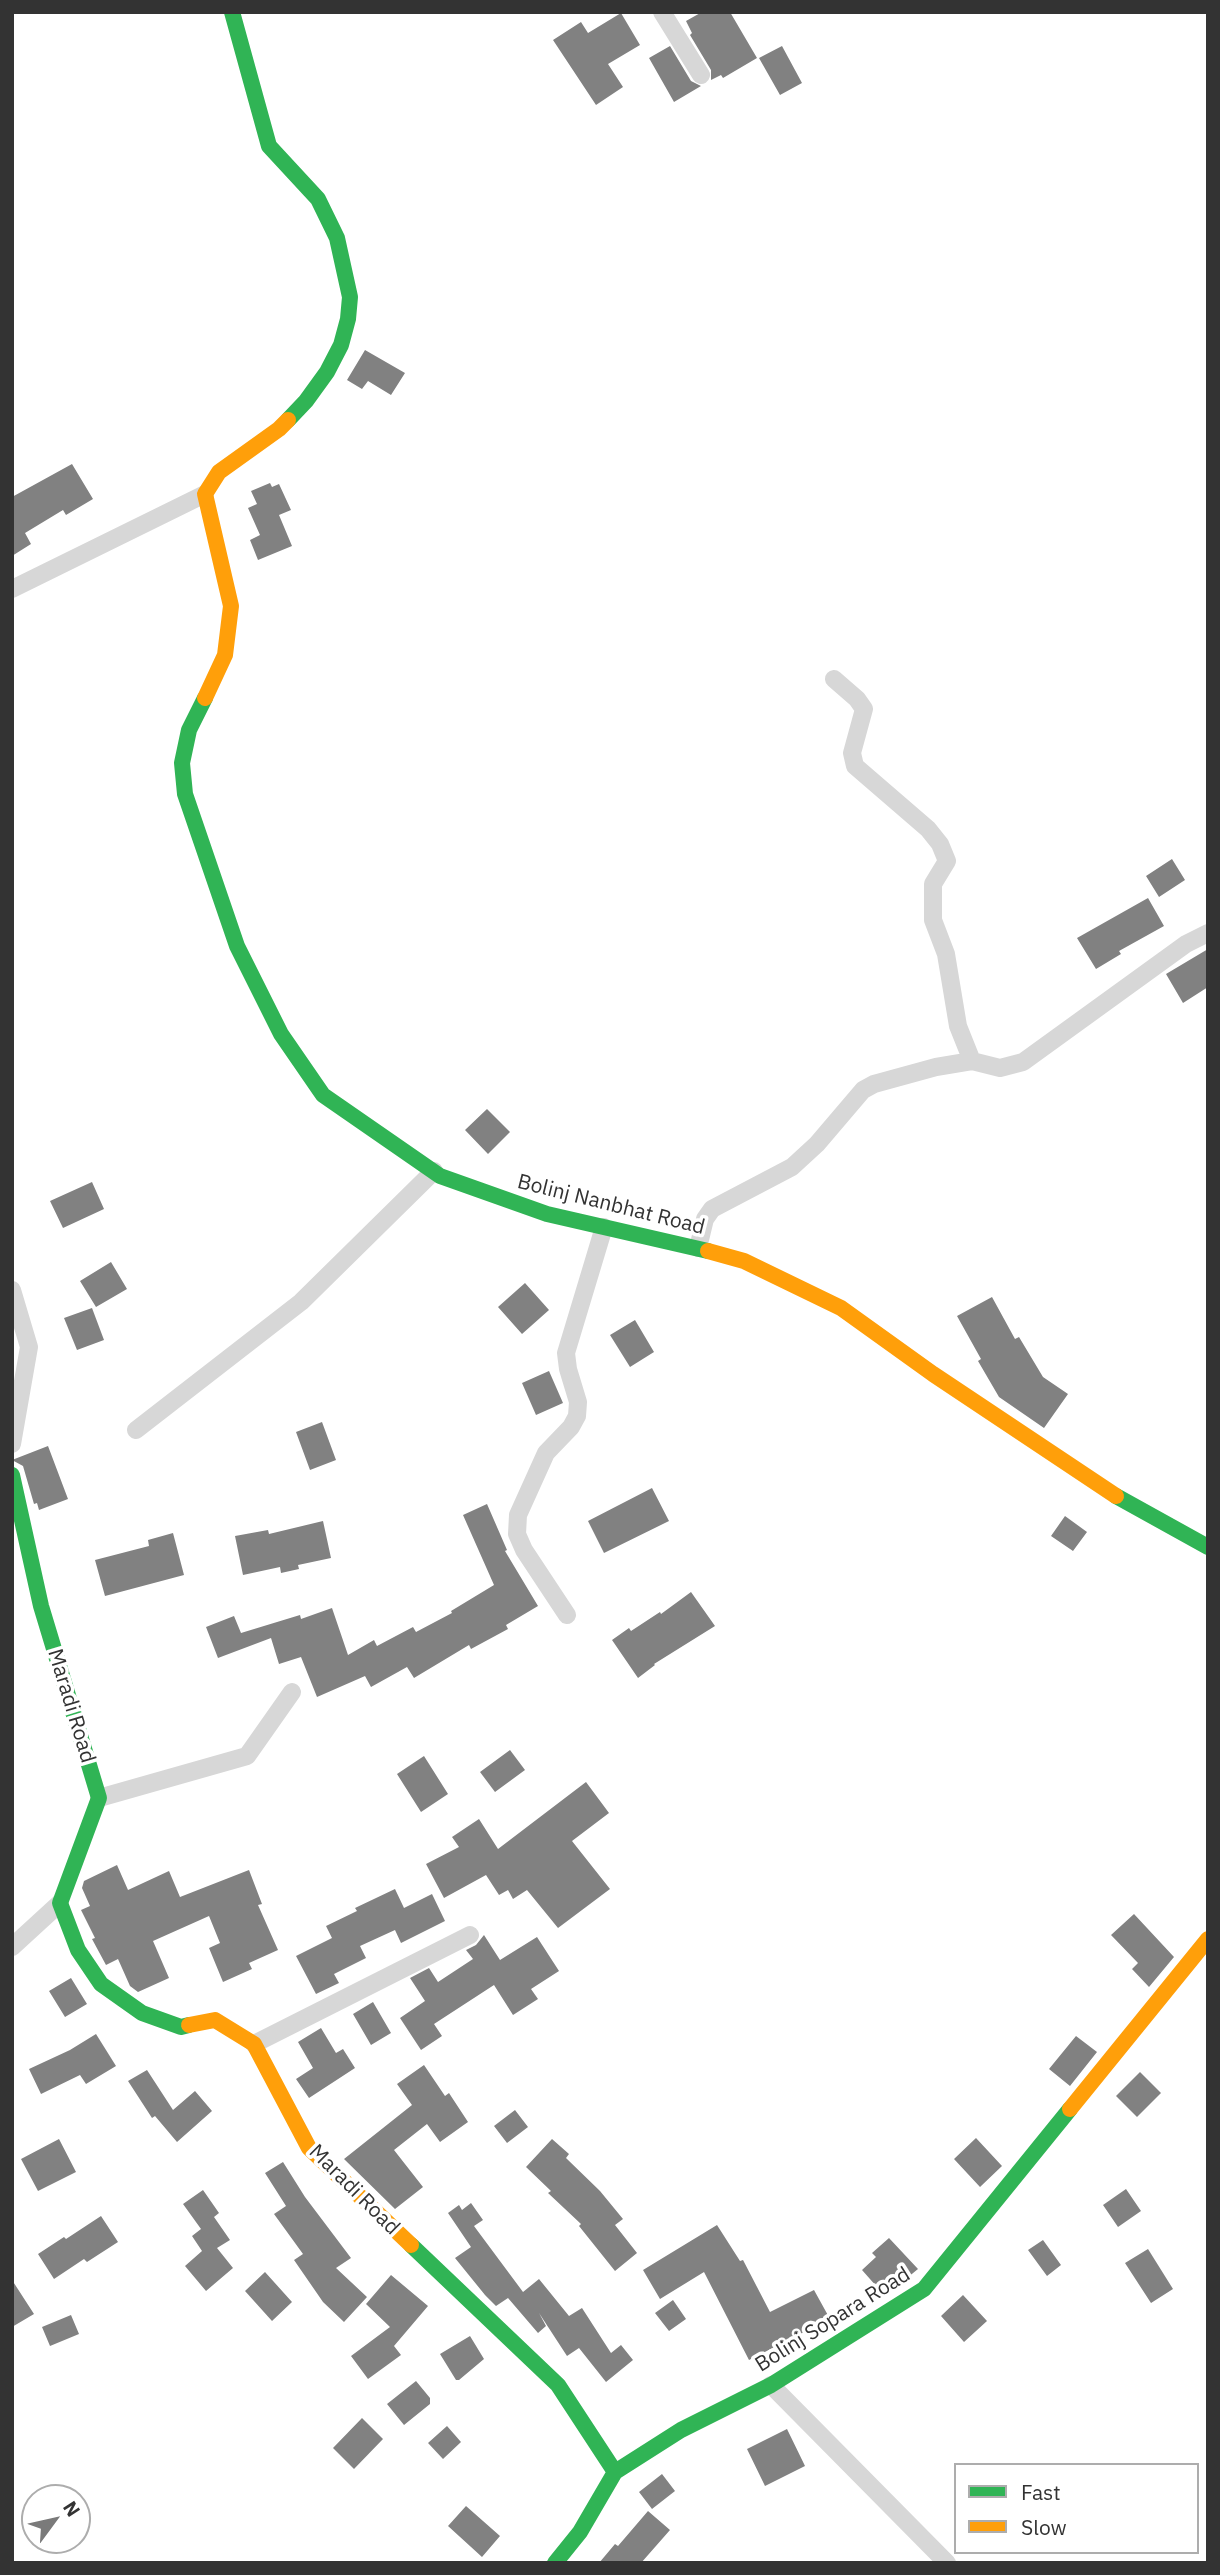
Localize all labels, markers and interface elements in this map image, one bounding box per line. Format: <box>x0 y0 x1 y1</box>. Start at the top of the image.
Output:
street label: Bolinj Nanbhat Road <box>515 1169 707 1241</box>
street label: Maradi Road <box>42 1646 100 1766</box>
street label: Maradi Road <box>303 2139 405 2241</box>
street label: Bolinj Sopara Road <box>751 2262 915 2378</box>
legend <box>954 2463 1199 2554</box>
text: Fast <box>1021 2478 1061 2506</box>
north arrow <box>21 2484 91 2554</box>
text: N <box>58 2496 86 2521</box>
text: Slow <box>1021 2513 1067 2541</box>

